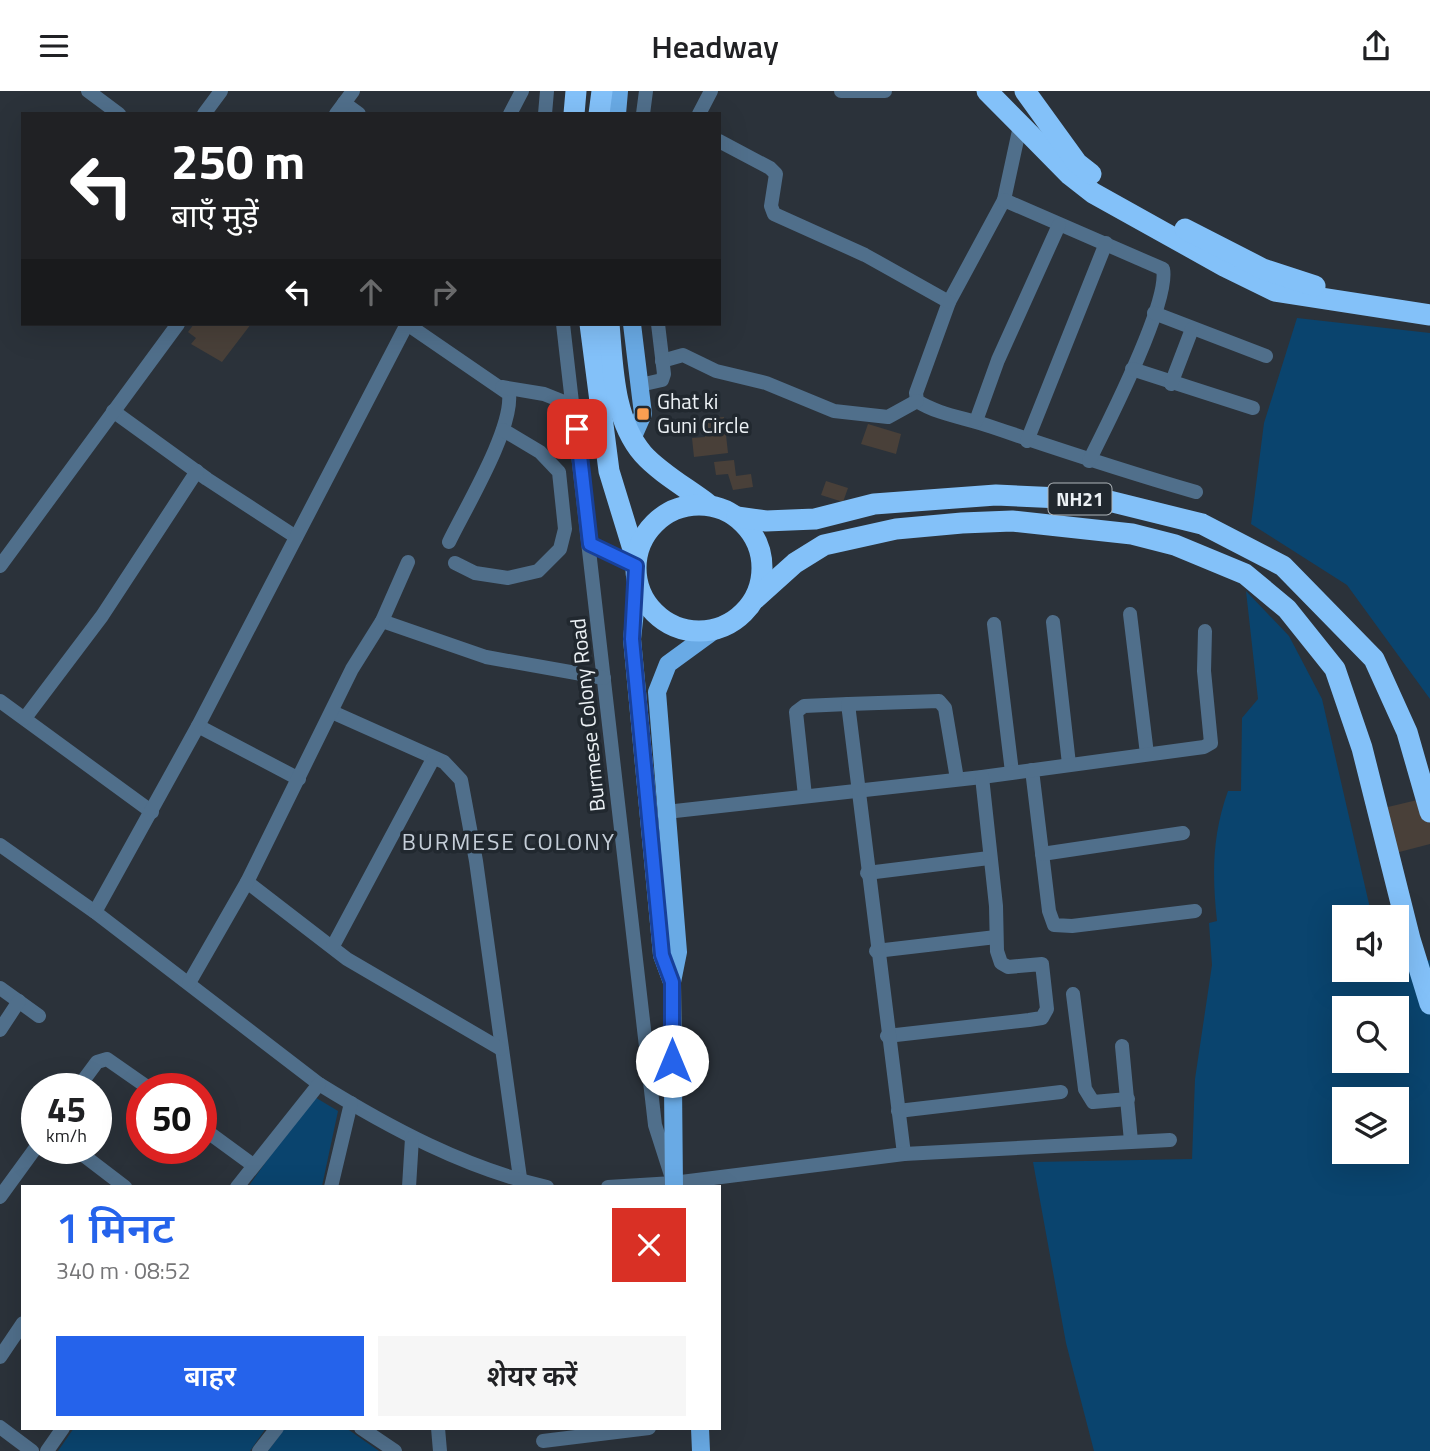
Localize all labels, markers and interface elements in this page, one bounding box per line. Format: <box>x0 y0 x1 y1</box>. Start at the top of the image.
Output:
text: Headway <box>651 22 779 70</box>
icon: menu <box>35 27 73 65</box>
icon: share <box>1357 27 1395 65</box>
text: 250 m <box>171 123 305 198</box>
icon: left <box>56 140 147 231</box>
text: बाएँ मुड़ें <box>171 191 259 239</box>
icon: left <box>279 273 317 311</box>
icon: ahead <box>352 273 390 311</box>
icon: right <box>425 273 463 311</box>
place label: Ghat ki Guni Circle <box>657 385 749 441</box>
pin <box>547 399 607 459</box>
marker: Ghat ki Guni Circle <box>635 406 651 422</box>
icon: arrive <box>558 410 596 448</box>
road number: NH21 <box>1048 483 1112 515</box>
street label: Burmese Colony Road <box>561 617 613 813</box>
district label: BURMESE COLONY <box>402 824 616 859</box>
map controls <box>1332 905 1409 1164</box>
button: sound <box>1332 905 1409 982</box>
button: search <box>1332 996 1409 1073</box>
position arrow <box>635 1024 709 1098</box>
speed limit sign: 50 <box>126 1073 217 1164</box>
text: 45 <box>47 1082 86 1136</box>
button: layers <box>1332 1087 1409 1164</box>
text: km/h <box>46 1122 87 1149</box>
text: 1 मिनट <box>56 1195 174 1259</box>
button: close <box>612 1208 686 1282</box>
text: 340 m · 08:52 <box>56 1253 191 1288</box>
button: बाहर <box>56 1336 364 1416</box>
button: शेयर करें <box>378 1336 686 1416</box>

